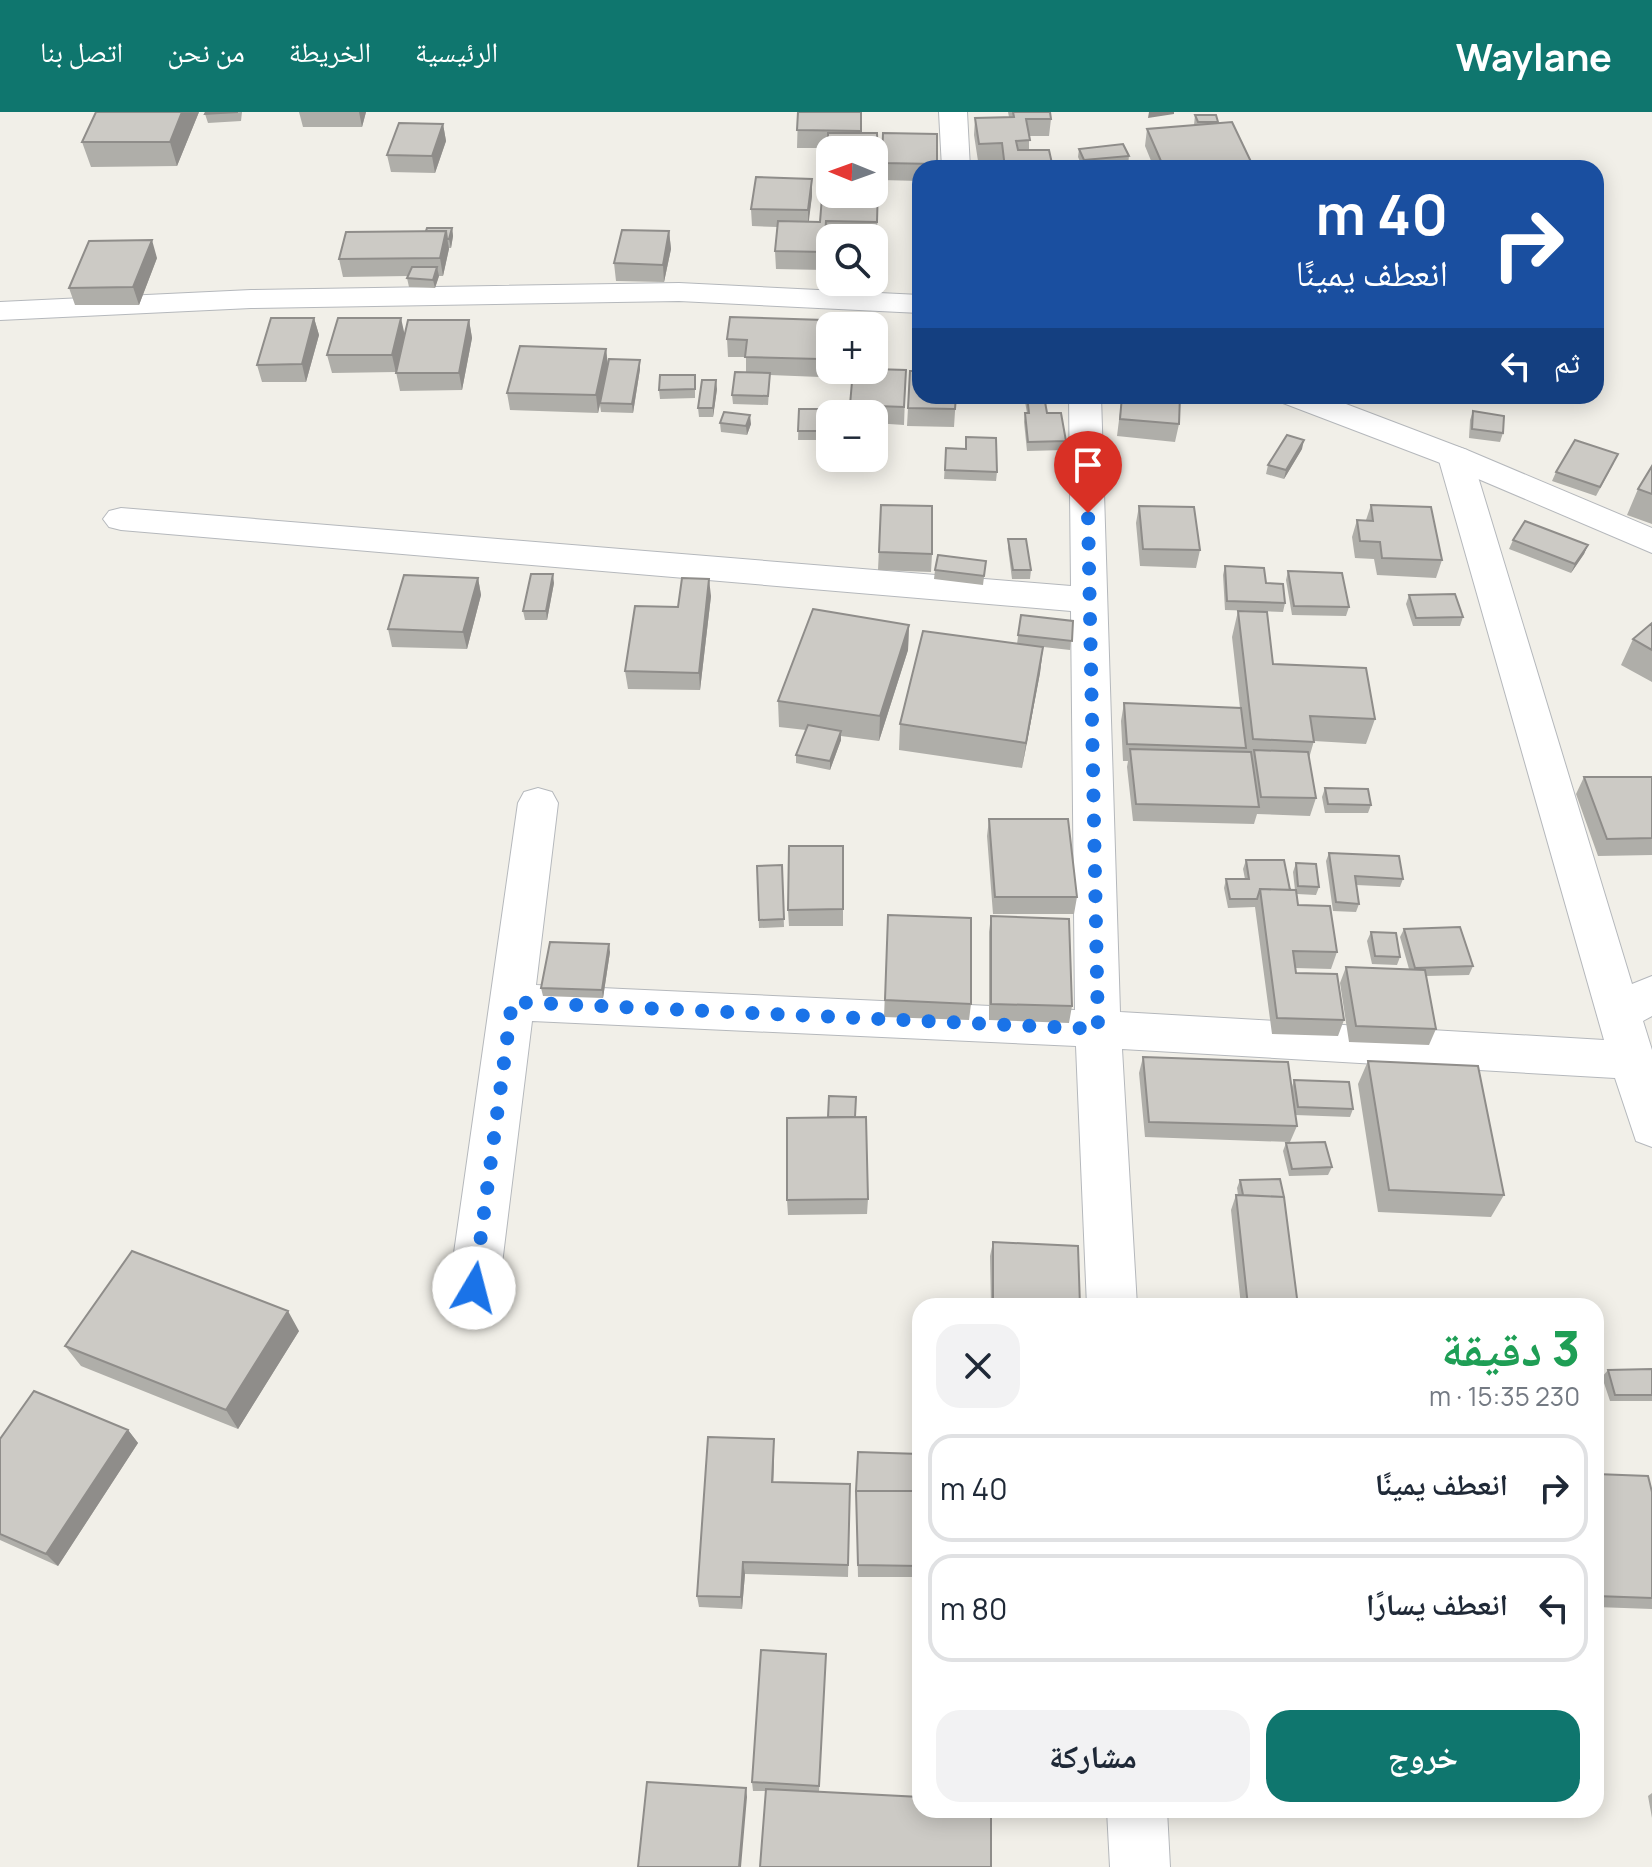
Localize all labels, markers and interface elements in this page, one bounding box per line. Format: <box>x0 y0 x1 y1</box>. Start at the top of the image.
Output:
text: Waylane <box>1456 30 1612 82</box>
text: اتصل بنا <box>40 32 123 70</box>
text: من نحن <box>167 32 245 70</box>
text: الخريطة <box>289 32 371 70</box>
text: الرئيسية <box>415 32 498 70</box>
north arrow <box>816 136 888 208</box>
map controls <box>816 136 888 472</box>
text: 40 m <box>1316 175 1448 252</box>
icon: right <box>1476 192 1580 296</box>
button: search <box>816 224 888 296</box>
text: انعطف يمينًا <box>1296 248 1448 297</box>
button: + <box>816 312 888 384</box>
text: ثم <box>1554 341 1580 382</box>
icon: left <box>1494 344 1538 388</box>
button: − <box>816 400 888 472</box>
pin <box>1054 431 1122 513</box>
icon: arrive <box>1066 443 1110 487</box>
position arrow <box>432 1246 516 1330</box>
text: 3 دقيقة <box>1441 1315 1580 1380</box>
button: close <box>936 1324 1020 1408</box>
text: 230 m · 15:35 <box>1429 1378 1580 1414</box>
text: انعطف يمينًا <box>1375 1463 1508 1504</box>
icon: right <box>1532 1466 1576 1510</box>
text: 40 m <box>940 1468 1007 1509</box>
text: انعطف يسارًا <box>1366 1583 1508 1624</box>
icon: left <box>1532 1586 1576 1630</box>
text: 80 m <box>940 1588 1007 1629</box>
button: مشاركة <box>936 1710 1250 1802</box>
button: خروج <box>1266 1710 1580 1802</box>

